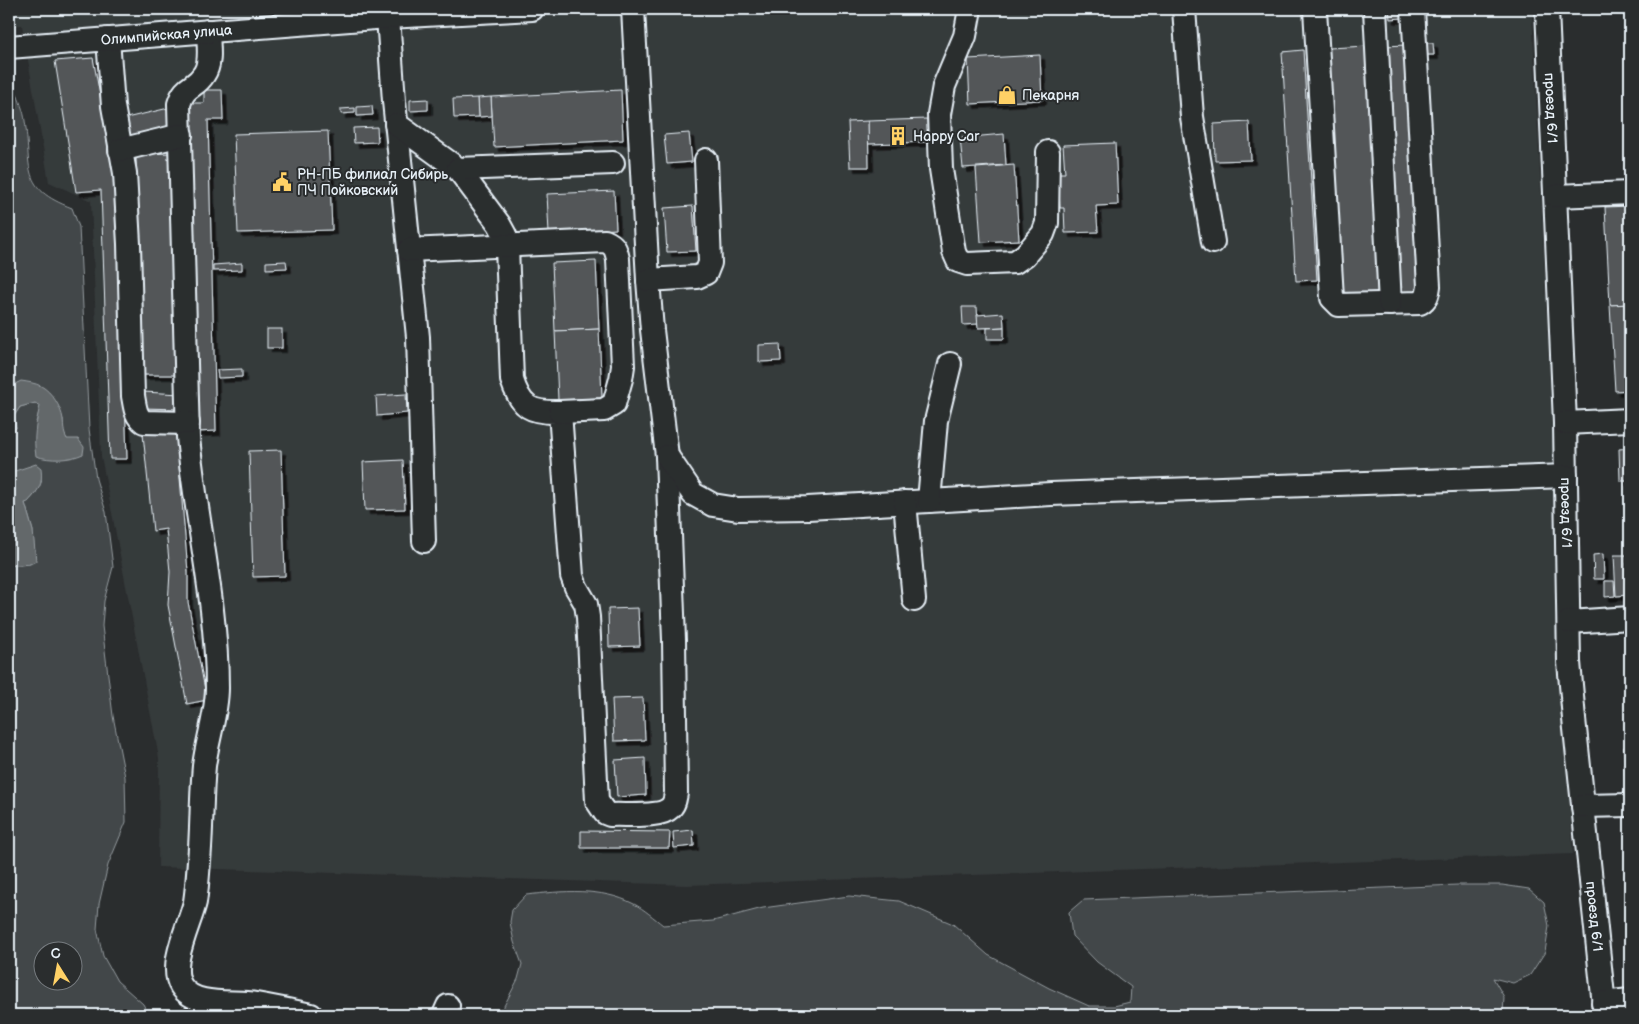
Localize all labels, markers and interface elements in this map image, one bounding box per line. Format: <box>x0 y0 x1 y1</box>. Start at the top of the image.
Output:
street label: Олимпийская улица <box>100 21 234 49</box>
street label: проезд 6/1 <box>1541 72 1561 144</box>
shop icon: Пекарня <box>996 84 1018 106</box>
place label: Пекарня <box>1022 87 1080 104</box>
building icon: Happy Car <box>887 125 909 147</box>
place label: Happy Car <box>913 128 980 145</box>
place label: РН-ПБ филиал Сибирь ПЧ Пойковский <box>297 166 448 199</box>
public building icon: РН-ПБ филиал Сибирь ПЧ Пойковский <box>271 171 293 193</box>
street label: проезд 6/1 <box>1557 477 1575 548</box>
street label: проезд 6/1 <box>1582 880 1606 952</box>
north arrow <box>32 942 82 992</box>
text: С <box>49 944 62 963</box>

